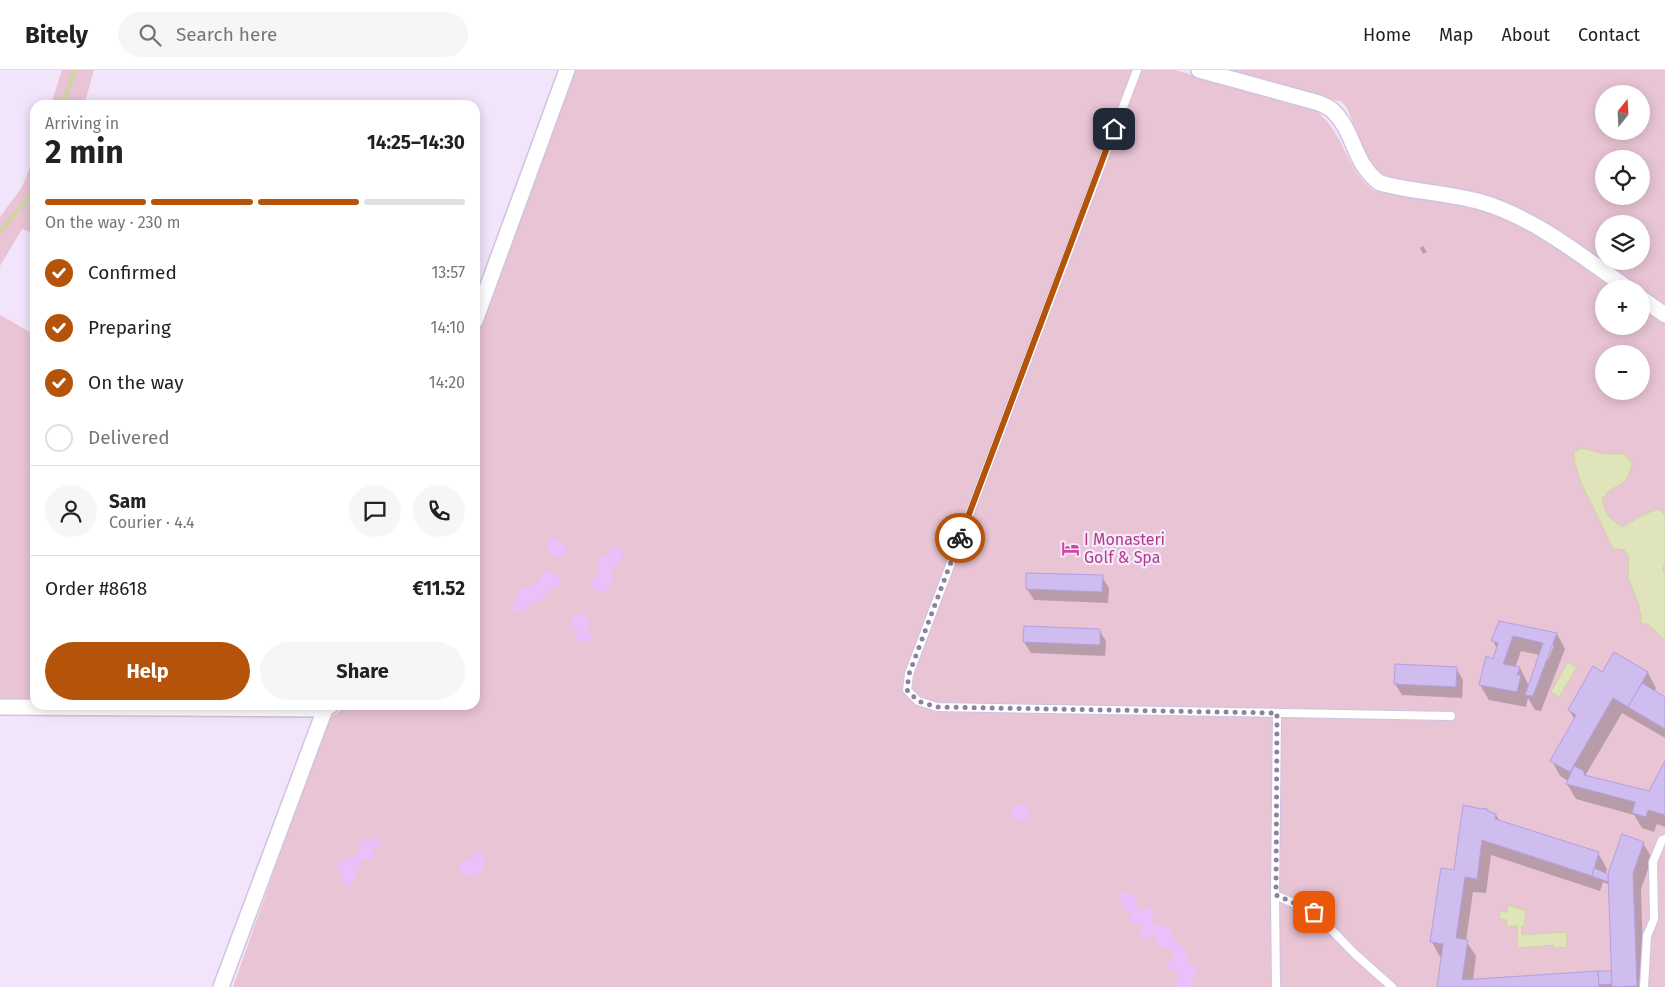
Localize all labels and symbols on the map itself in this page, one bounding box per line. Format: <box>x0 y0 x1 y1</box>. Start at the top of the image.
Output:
north arrow <box>1595 85 1650 140</box>
pin <box>1093 108 1135 150</box>
courier <box>935 513 985 563</box>
place label: I Monasteri Golf & Spa <box>1084 530 1165 567</box>
hotel icon: I Monasteri Golf & Spa <box>1060 538 1080 558</box>
pin <box>1293 891 1335 933</box>

